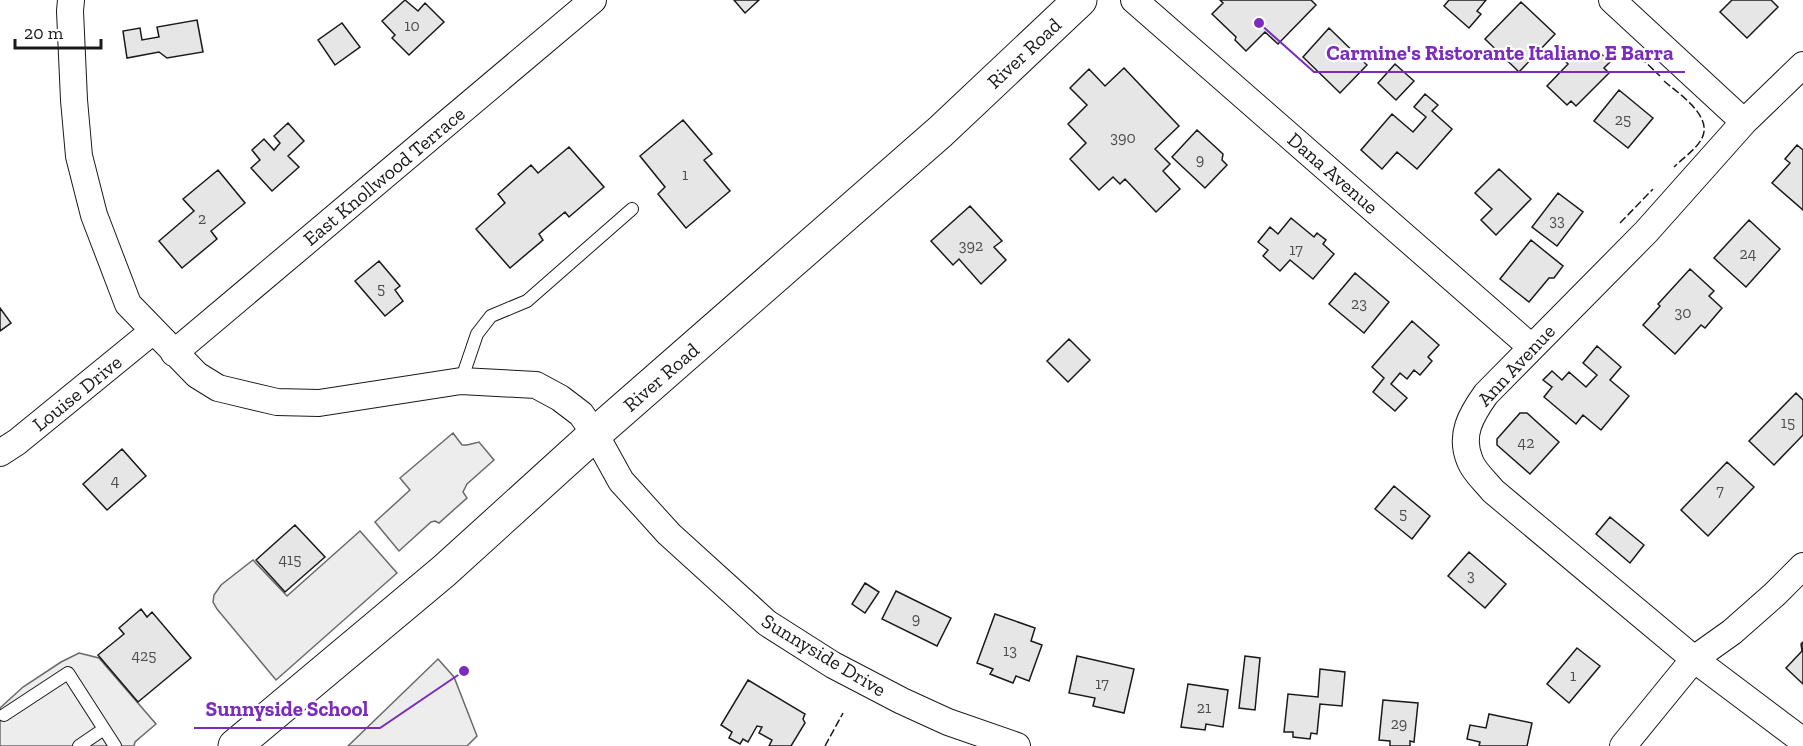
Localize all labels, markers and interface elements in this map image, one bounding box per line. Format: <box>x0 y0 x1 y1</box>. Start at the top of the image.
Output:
scale bar <box>15 12 100 50</box>
street label: River Road <box>982 13 1066 93</box>
house number: 10 <box>404 16 420 35</box>
text: 20 m <box>24 22 64 44</box>
callout: Carmine's Ristorante Italiano E Barra <box>1314 33 1685 72</box>
text: Carmine's Ristorante Italiano E Barra <box>1326 40 1674 65</box>
street label: East Knollwood Terrace <box>298 101 470 251</box>
house number: 25 <box>1615 110 1631 129</box>
street label: Dana Avenue <box>1283 127 1383 219</box>
house number: 390 <box>1110 128 1136 147</box>
house number: 9 <box>1196 150 1204 169</box>
house number: 1 <box>682 165 688 184</box>
house number: 2 <box>198 209 206 228</box>
house number: 33 <box>1549 211 1565 230</box>
house number: 392 <box>959 236 983 255</box>
house number: 17 <box>1289 240 1303 259</box>
house number: 24 <box>1740 244 1757 263</box>
house number: 5 <box>377 279 385 298</box>
house number: 23 <box>1351 294 1367 313</box>
house number: 30 <box>1674 303 1692 322</box>
street label: Ann Avenue <box>1472 319 1560 411</box>
street label: River Road <box>618 338 704 416</box>
street label: Louise Drive <box>28 350 126 436</box>
house number: 15 <box>1781 413 1795 432</box>
house number: 42 <box>1518 433 1534 452</box>
house number: 4 <box>111 471 120 490</box>
house number: 7 <box>1716 481 1724 500</box>
house number: 5 <box>1399 504 1407 523</box>
house number: 415 <box>279 550 301 569</box>
house number: 3 <box>1467 566 1475 585</box>
street label: Sunnyside Drive <box>758 608 890 702</box>
house number: 9 <box>912 609 920 628</box>
house number: 13 <box>1003 641 1017 660</box>
house number: 425 <box>131 646 157 665</box>
house number: 1 <box>1570 666 1576 685</box>
house number: 17 <box>1095 674 1109 693</box>
callout: Sunnyside School <box>194 689 380 728</box>
text: Sunnyside School <box>206 696 368 721</box>
house number: 21 <box>1197 698 1211 717</box>
house number: 29 <box>1391 714 1407 733</box>

